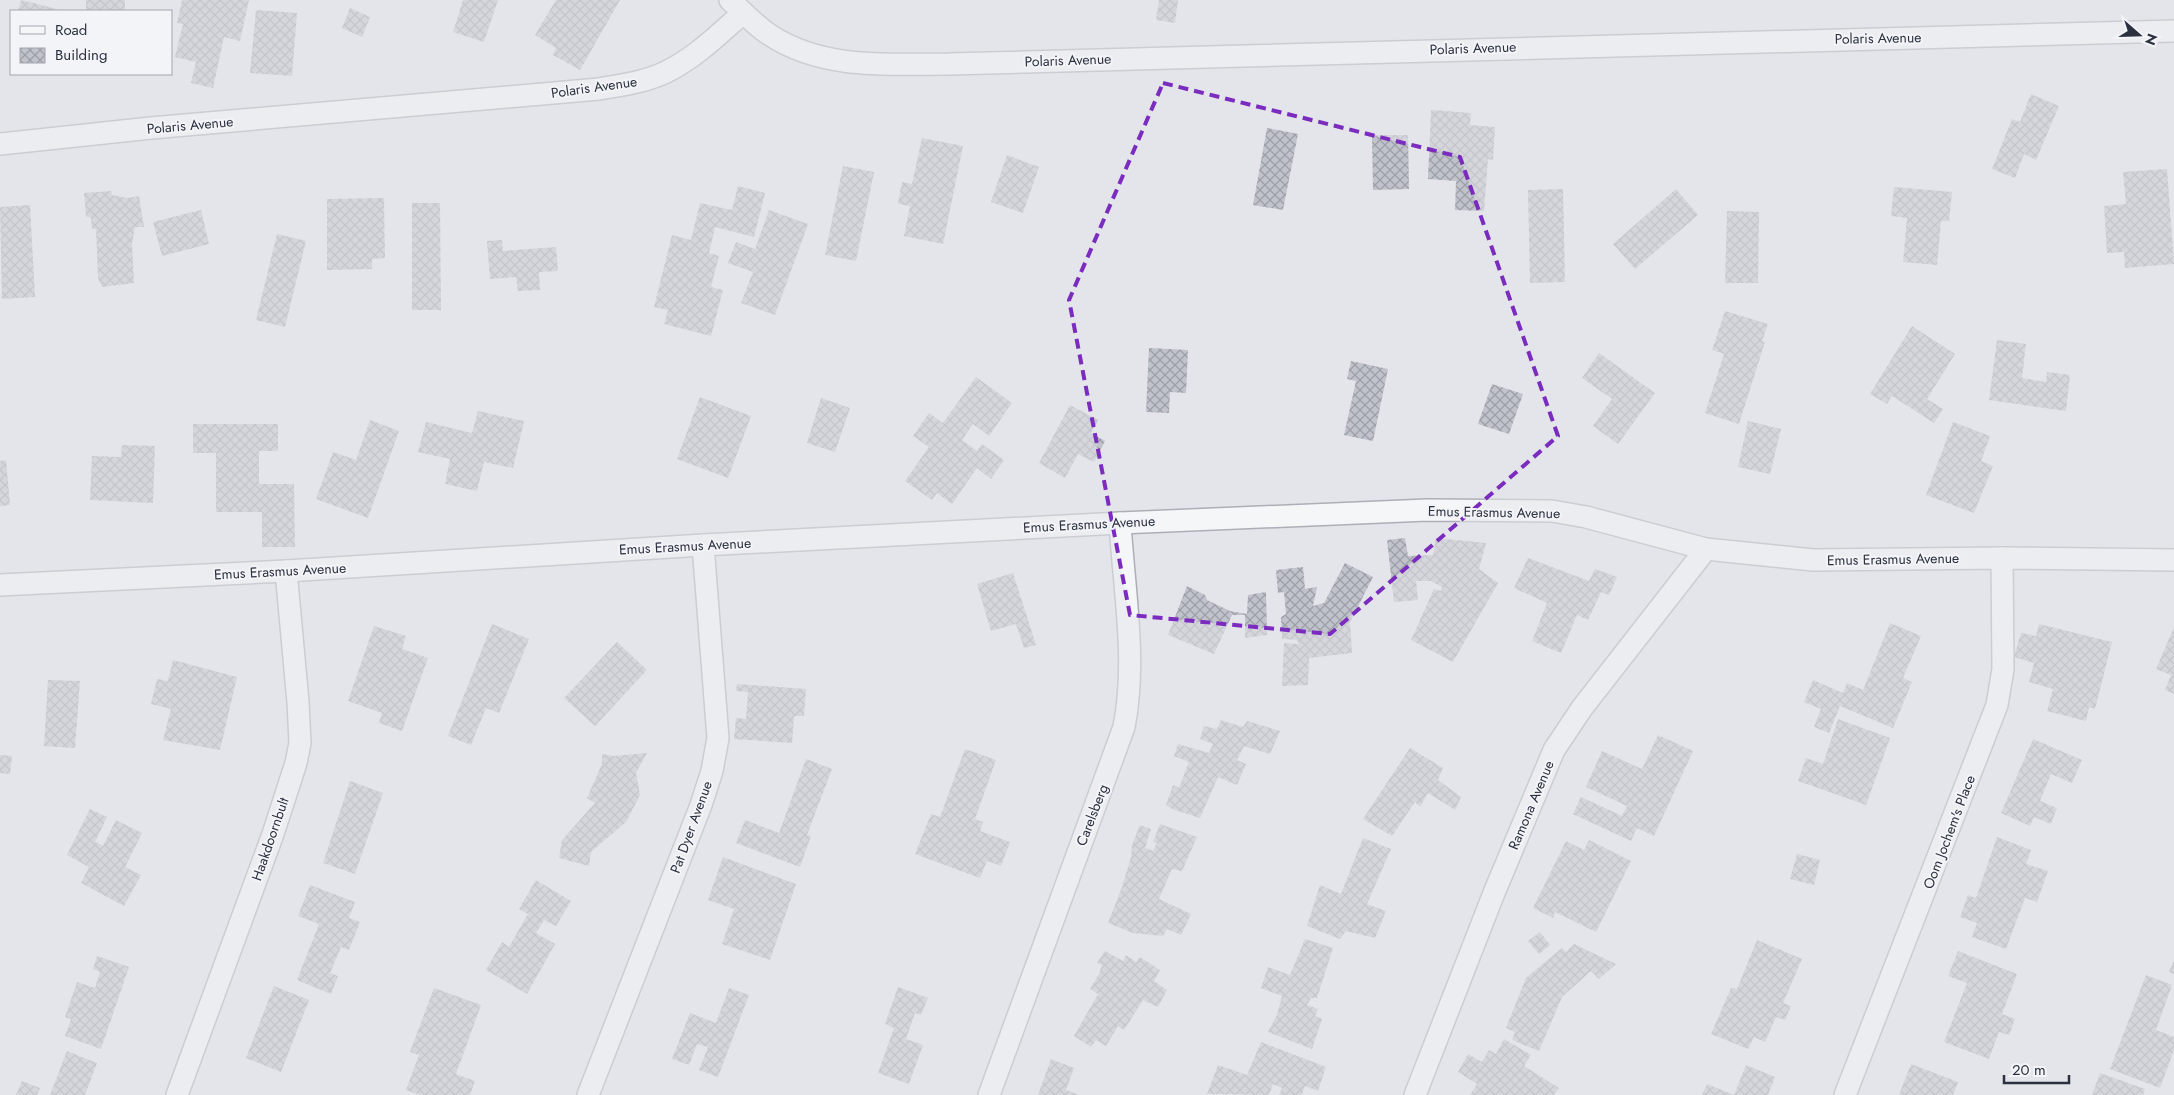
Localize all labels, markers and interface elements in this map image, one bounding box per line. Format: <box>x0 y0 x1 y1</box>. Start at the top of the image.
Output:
legend <box>10 10 172 75</box>
north arrow <box>2114 10 2164 60</box>
text: Road <box>55 19 87 41</box>
street label: Polaris Avenue <box>1834 27 1922 49</box>
text: N <box>2140 31 2163 48</box>
street label: Polaris Avenue <box>1429 36 1517 60</box>
text: Building <box>55 44 107 66</box>
street label: Polaris Avenue <box>1024 48 1112 72</box>
street label: Polaris Avenue <box>550 71 638 103</box>
street label: Polaris Avenue <box>146 111 234 139</box>
street label: Emus Erasmus Avenue <box>1428 501 1560 523</box>
street label: Emus Erasmus Avenue <box>1022 511 1156 537</box>
street label: Emus Erasmus Avenue <box>618 533 752 559</box>
street label: Emus Erasmus Avenue <box>1827 548 1959 570</box>
street label: Emus Erasmus Avenue <box>213 558 347 584</box>
street label: Ramona Avenue <box>1503 757 1559 853</box>
street label: Oom Jochem's Place <box>1918 772 1980 892</box>
street label: Pat Dyer Avenue <box>665 778 717 876</box>
street label: Carelsberg <box>1071 781 1113 849</box>
street label: Haakdoornbult <box>246 794 294 883</box>
scale bar <box>2004 1052 2069 1084</box>
text: 20 m <box>2012 1059 2046 1081</box>

